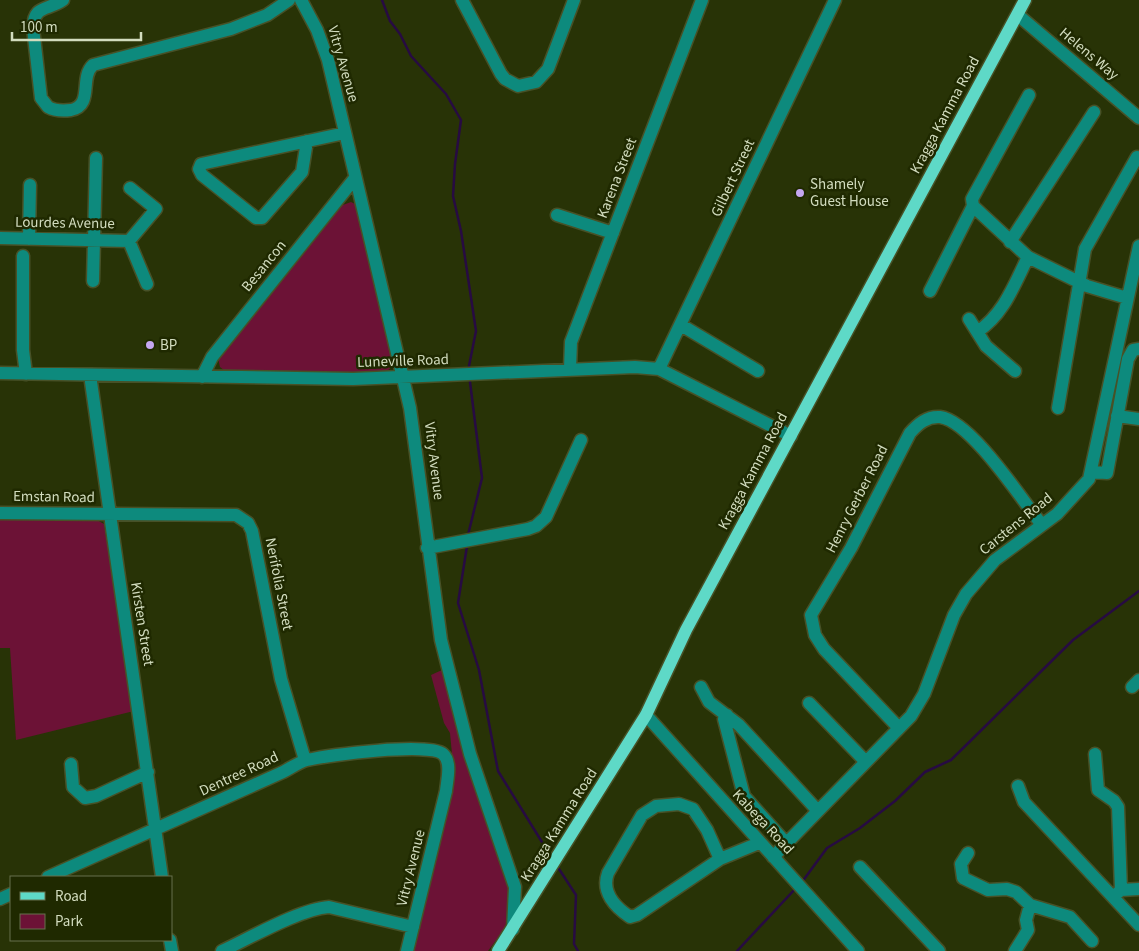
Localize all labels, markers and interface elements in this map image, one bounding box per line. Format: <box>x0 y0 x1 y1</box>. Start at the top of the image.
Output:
scale bar <box>12 10 141 42</box>
text: 100 m <box>20 17 58 38</box>
street label: Vitry Avenue <box>322 23 364 105</box>
street label: Helens Way <box>1055 23 1123 85</box>
street label: Kragga Kamma Road <box>905 52 985 178</box>
street label: Karena Street <box>592 135 642 221</box>
street label: Gilbert Street <box>706 136 760 220</box>
place label: Shamely Guest House <box>810 174 889 212</box>
marker: Shamely Guest House <box>794 187 806 199</box>
street label: Lourdes Avenue <box>15 212 115 234</box>
street label: Besancon <box>237 236 291 296</box>
place label: BP <box>160 335 177 356</box>
marker: BP <box>144 339 156 351</box>
street label: Luneville Road <box>357 349 449 373</box>
street label: Kragga Kamma Road <box>713 408 793 534</box>
street label: Vitry Avenue <box>419 421 449 501</box>
street label: Henry Gerber Road <box>821 441 893 557</box>
street label: Emstan Road <box>13 486 95 508</box>
street label: Carstens Road <box>975 488 1057 560</box>
street label: Nerifolia Street <box>260 536 298 632</box>
street label: Kirsten Street <box>125 581 159 667</box>
street label: Dentree Road <box>196 747 282 801</box>
street label: Kragga Kamma Road <box>516 764 602 886</box>
street label: Kabega Road <box>727 785 799 859</box>
street label: Vitry Avenue <box>391 827 431 909</box>
legend <box>10 876 172 941</box>
text: Road <box>55 886 87 907</box>
text: Park <box>55 911 84 932</box>

